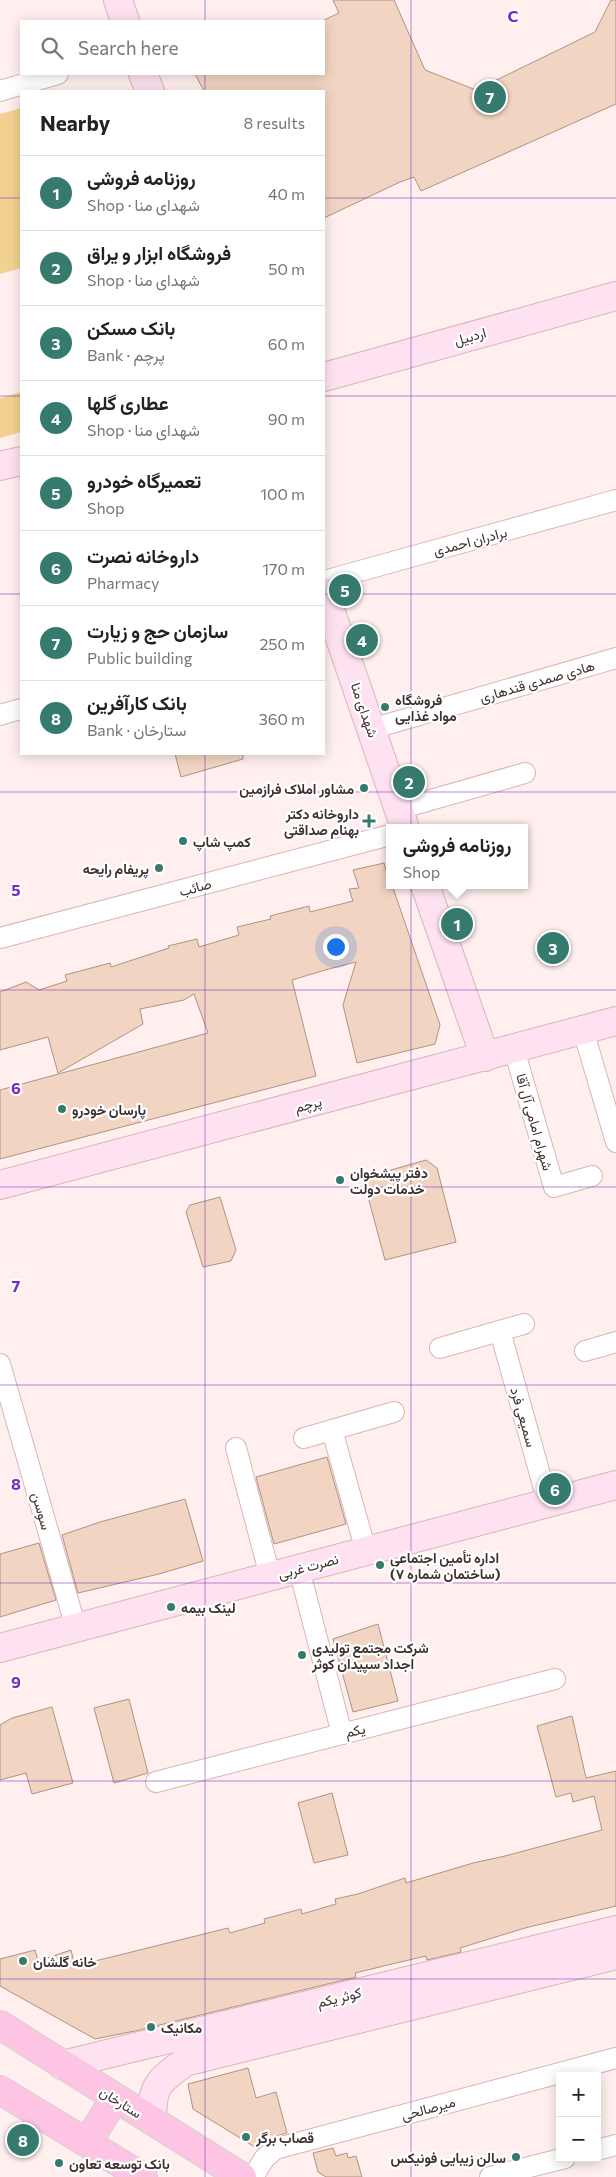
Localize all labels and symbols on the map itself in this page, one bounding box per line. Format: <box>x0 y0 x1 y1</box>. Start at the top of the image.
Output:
text: C <box>508 6 519 25</box>
pin: 7 <box>474 78 506 116</box>
street label: اردبیل <box>452 323 488 350</box>
street label: برادران احمدی <box>431 523 509 560</box>
pin: 5 <box>329 571 361 609</box>
pin: 4 <box>346 621 378 659</box>
street label: هادی صمدی قندهاری <box>477 656 597 707</box>
street label: شهدای منا <box>347 680 382 740</box>
place label: فروشگاه مواد غذایی <box>395 691 457 725</box>
marker: فروشگاه مواد غذایی <box>379 701 391 713</box>
pin: 2 <box>393 763 425 801</box>
place label: مشاور املاک فرازمین <box>239 780 354 798</box>
marker: مشاور املاک فرازمین <box>358 782 370 794</box>
place label: داروخانه دکتر بهنام صداقتی <box>284 805 359 839</box>
marker: داروخانه دکتر بهنام صداقتی <box>363 815 375 827</box>
place label: کمپ شاپ <box>193 833 251 852</box>
marker: کمپ شاپ <box>177 835 189 847</box>
place label: پریفام رایحه <box>83 860 149 879</box>
marker: پریفام رایحه <box>153 862 165 874</box>
street label: صائب <box>177 874 214 900</box>
text: 5 <box>11 880 21 899</box>
pin: 1 <box>441 905 473 943</box>
pin: 3 <box>537 929 569 967</box>
your location <box>323 934 349 960</box>
street label: شهرام امامی آل آقا <box>511 1071 557 1173</box>
text: 6 <box>11 1078 21 1097</box>
street label: پرچم <box>293 1092 324 1118</box>
place label: پارسان خودرو <box>72 1101 146 1120</box>
marker: پارسان خودرو <box>56 1103 68 1115</box>
place label: دفتر پیشخوان خدمات دولت <box>350 1164 428 1198</box>
marker: دفتر پیشخوان خدمات دولت <box>334 1174 346 1186</box>
text: 7 <box>12 1276 21 1295</box>
street label: سمیعی فرد <box>506 1385 541 1449</box>
pin: 6 <box>539 1470 571 1508</box>
text: 8 <box>11 1474 21 1493</box>
street label: سوسن <box>28 1490 55 1532</box>
place label: اداره تأمین اجتماعی (ساختمان شماره ۷) <box>390 1549 501 1583</box>
street label: نصرت غربی <box>276 1550 340 1583</box>
marker: اداره تأمین اجتماعی (ساختمان شماره ۷) <box>374 1559 386 1571</box>
place label: لینک بیمه <box>181 1599 236 1617</box>
marker: لینک بیمه <box>165 1601 177 1613</box>
place label: شرکت مجتمع تولیدی اجداد سپیدان کوثر <box>311 1639 429 1674</box>
marker: شرکت مجتمع تولیدی اجداد سپیدان کوثر <box>296 1649 308 1661</box>
text: 9 <box>11 1672 21 1691</box>
street label: یکم <box>343 1719 367 1742</box>
place label: خانه گلشان <box>33 1953 97 1970</box>
marker: خانه گلشان <box>17 1955 29 1967</box>
street label: کوثر یکم <box>315 1983 363 2012</box>
place label: مکانیک <box>161 2019 203 2037</box>
marker: مکانیک <box>145 2021 157 2033</box>
street label: ستارخان <box>96 2083 145 2122</box>
street label: میرصالحی <box>399 2093 457 2124</box>
pin: 8 <box>7 2121 39 2159</box>
place label: قصاب برگر <box>255 2129 314 2147</box>
marker: قصاب برگر <box>240 2131 252 2143</box>
place label: سالن زیبایی فونیکس <box>391 2149 506 2167</box>
marker: سالن زیبایی فونیکس <box>510 2151 522 2163</box>
place label: بانک توسعه تعاون <box>69 2155 170 2173</box>
marker: بانک توسعه تعاون <box>53 2157 65 2169</box>

